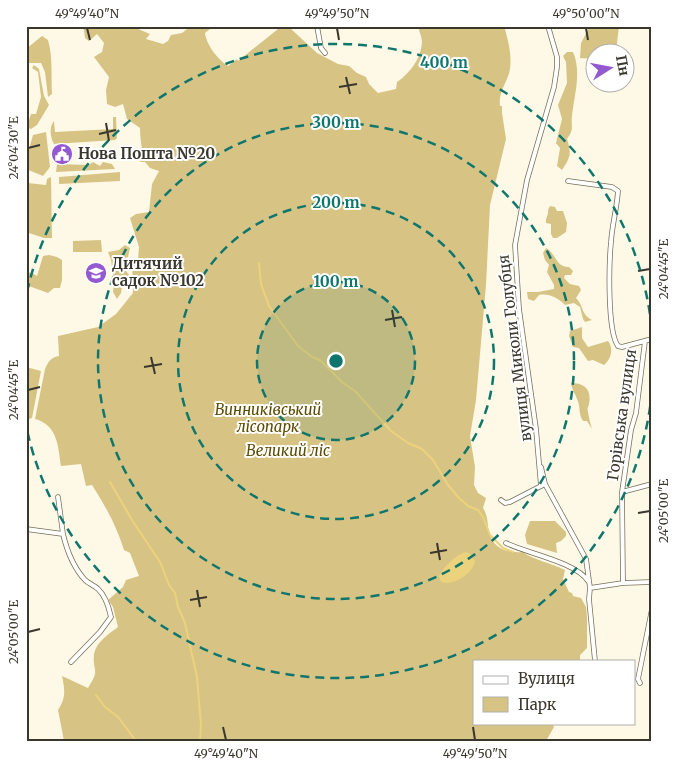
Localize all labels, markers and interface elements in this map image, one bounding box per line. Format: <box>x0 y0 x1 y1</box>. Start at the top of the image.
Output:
text: 49°49'40"N <box>55 6 120 21</box>
text: 49°49'50"N <box>305 6 370 21</box>
text: 49°50'00"N <box>552 6 620 21</box>
north arrow <box>586 42 636 92</box>
text: 400 m <box>420 53 468 72</box>
text: Пн <box>612 53 634 78</box>
text: 300 m <box>312 113 360 132</box>
text: 24°04'30"E <box>6 116 21 180</box>
public building icon: Нова Пошта №20 <box>50 142 74 166</box>
place label: Нова Пошта №20 <box>78 144 215 163</box>
text: 200 m <box>312 193 360 212</box>
text: 24°04'45"E <box>656 238 671 299</box>
place label: Дитячий садок №102 <box>112 254 204 290</box>
street label: вулиця Миколи Голубця <box>494 254 535 443</box>
school or university icon: Дитячий садок №102 <box>84 261 108 285</box>
text: 100 m <box>314 272 358 291</box>
street label: Горівська вулиця <box>603 348 640 482</box>
centre of rings <box>327 352 345 370</box>
text: 24°04'45"E <box>6 359 21 420</box>
park label: Винниківський лісопарк <box>215 400 321 436</box>
park label: Великий ліс <box>246 441 330 460</box>
text: 24°05'00"E <box>656 479 671 543</box>
text: 24°05'00"E <box>6 600 21 664</box>
legend <box>473 660 636 724</box>
text: Вулиця <box>518 669 575 688</box>
text: Парк <box>518 695 557 714</box>
text: 49°49'40"N <box>194 746 259 761</box>
text: 49°49'50"N <box>443 746 508 761</box>

